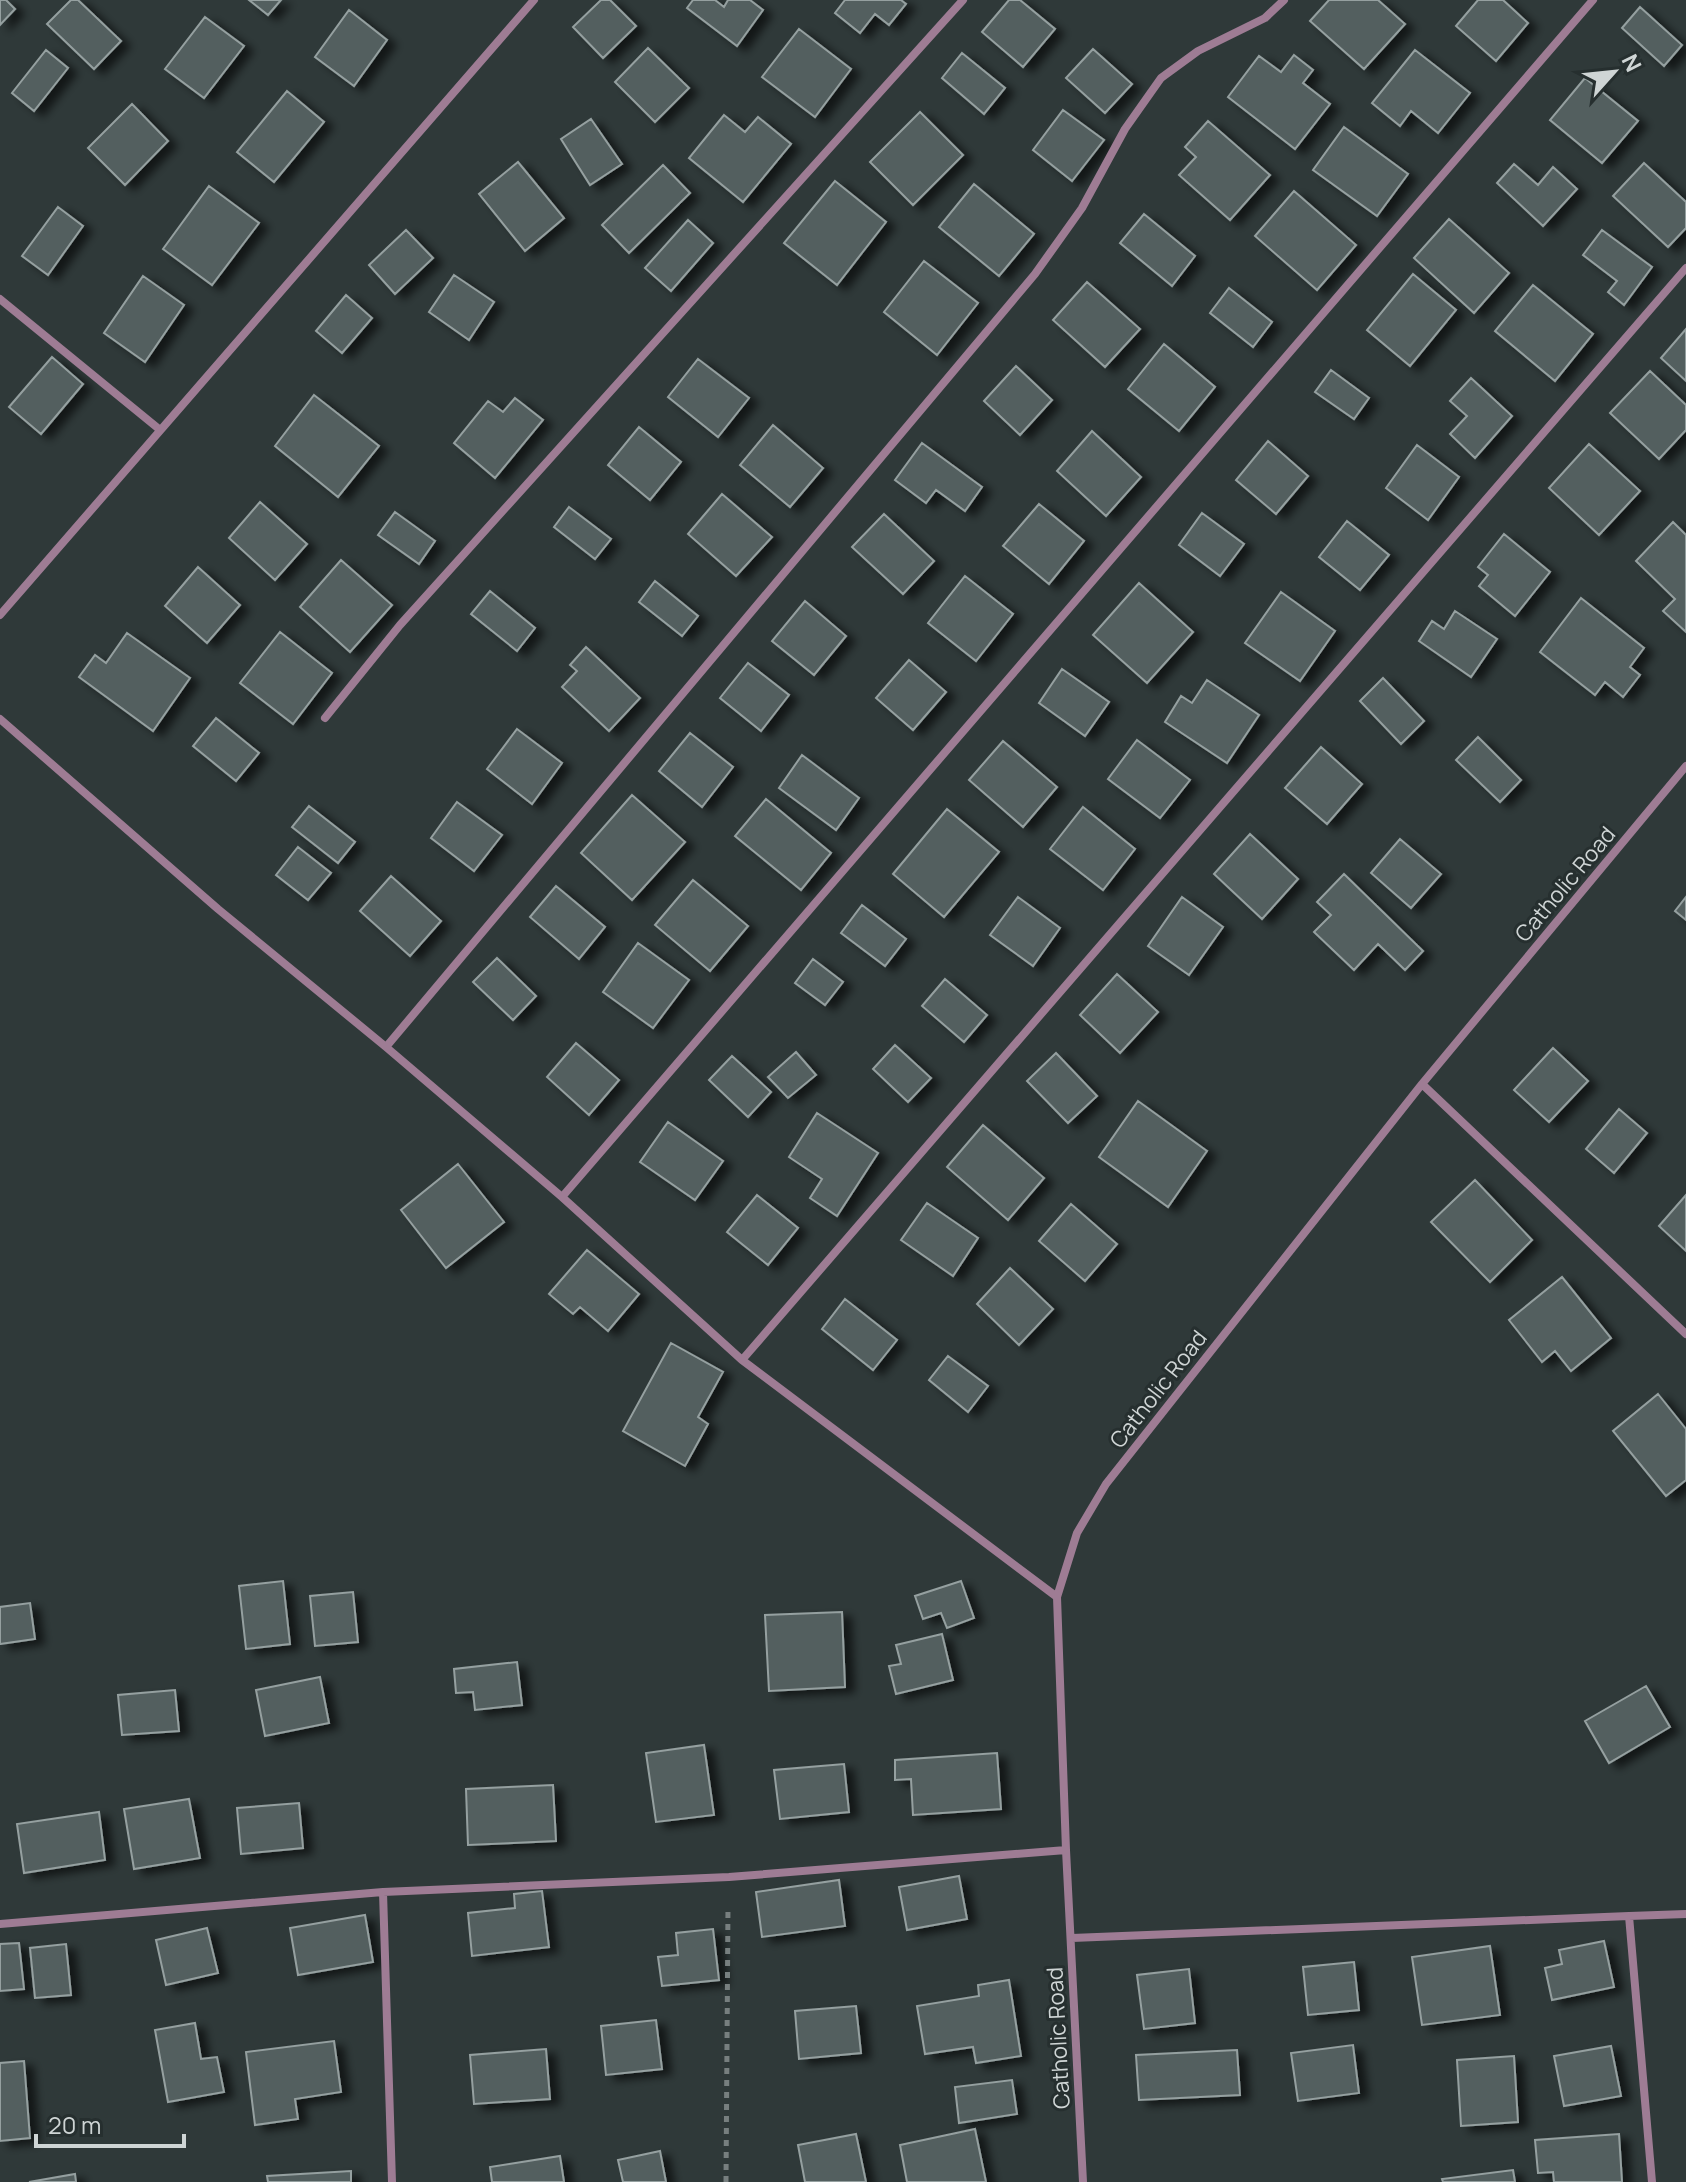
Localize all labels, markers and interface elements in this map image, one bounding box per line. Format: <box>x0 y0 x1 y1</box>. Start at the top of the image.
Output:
north arrow <box>1574 32 1654 112</box>
text: N <box>1615 49 1649 77</box>
street label: Catholic Road <box>1508 820 1622 948</box>
street label: Catholic Road <box>1103 1324 1213 1454</box>
street label: Catholic Road <box>1039 1966 1077 2110</box>
scale bar <box>36 2098 184 2148</box>
text: 20 m <box>48 2108 101 2141</box>

